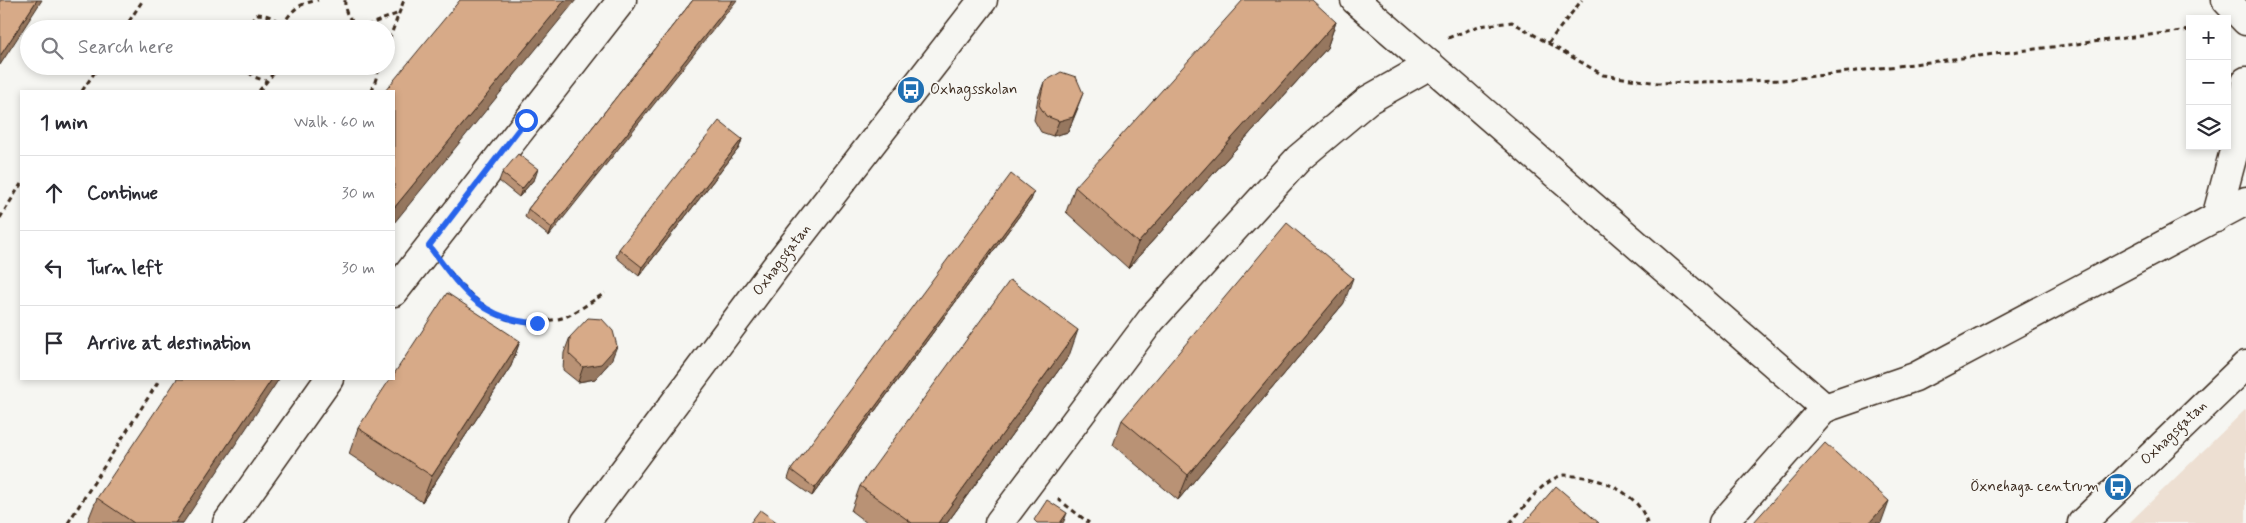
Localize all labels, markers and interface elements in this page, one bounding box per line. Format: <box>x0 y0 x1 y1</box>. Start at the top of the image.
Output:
map controls <box>2186 15 2231 150</box>
button: + <box>2186 15 2231 60</box>
search box <box>20 20 395 75</box>
icon: search <box>38 34 66 62</box>
text: Search here <box>78 35 174 60</box>
button: − <box>2186 60 2231 105</box>
bus stop icon: Oxhagsskolan <box>896 75 926 105</box>
place label: Oxhagsskolan <box>930 80 1017 101</box>
button: layers <box>2186 105 2231 150</box>
text: 1 min <box>40 109 88 137</box>
route start <box>515 109 538 132</box>
text: Walk · 60 m <box>294 112 375 133</box>
icon: ahead <box>40 179 68 207</box>
text: Continue <box>87 181 158 206</box>
text: 30 m <box>342 183 375 204</box>
street label: Oxhagsgatan <box>748 220 816 301</box>
icon: left <box>40 254 68 282</box>
text: Turn left <box>87 256 163 281</box>
text: 30 m <box>342 258 375 279</box>
route end <box>526 312 549 335</box>
icon: arrive <box>40 329 68 357</box>
text: Arrive at destination <box>87 331 251 356</box>
street label: Oxhagsgatan <box>2136 396 2212 471</box>
bus stop icon: Öxnehaga centrum <box>2103 472 2133 502</box>
place label: Öxnehaga centrum <box>1970 477 2099 497</box>

